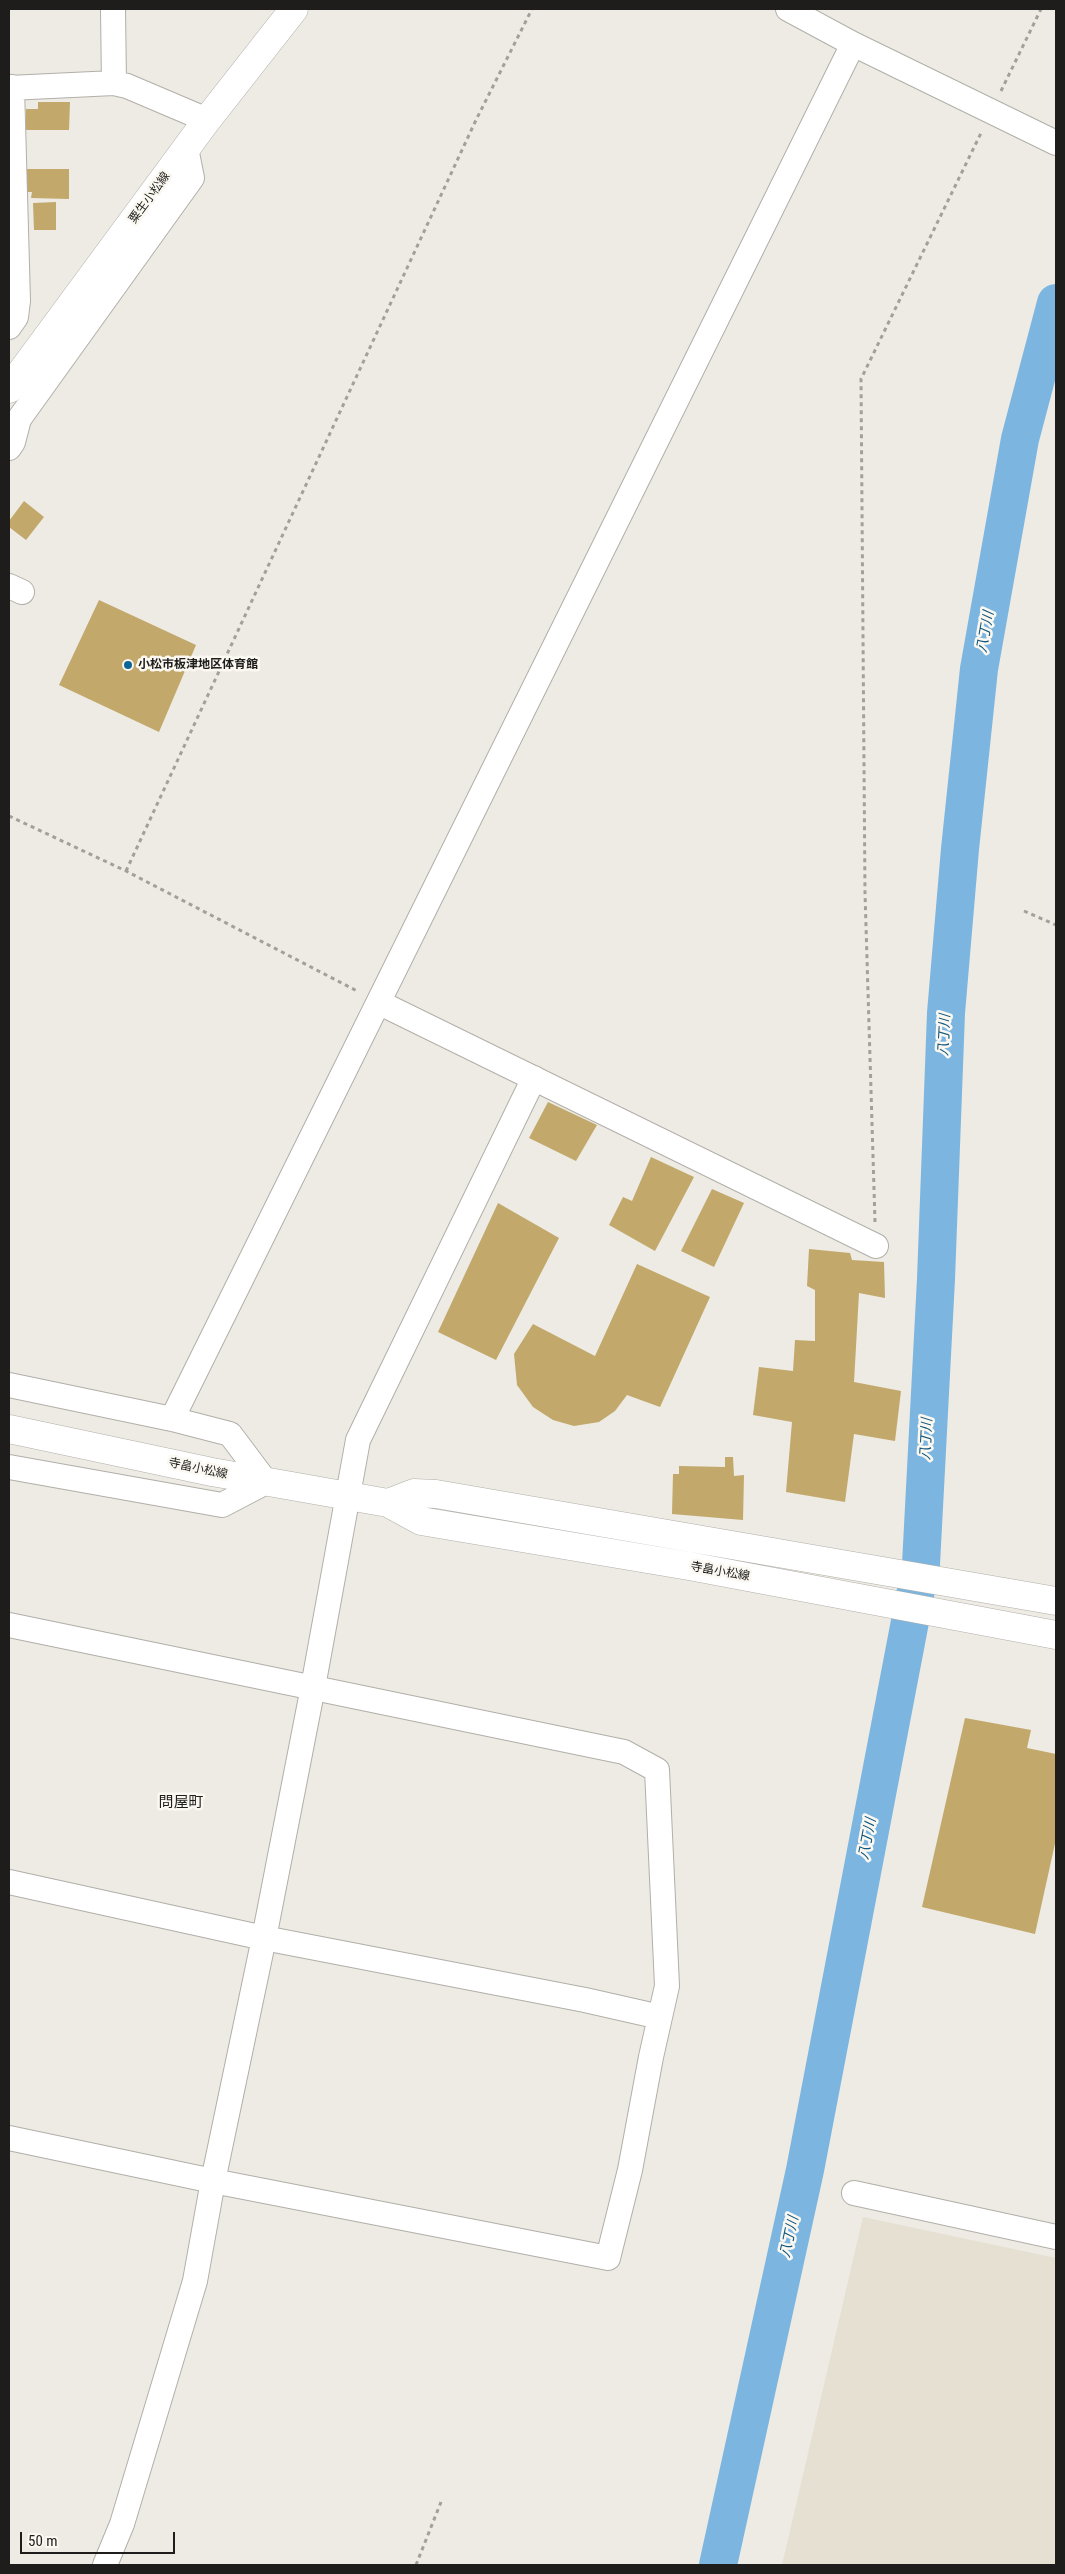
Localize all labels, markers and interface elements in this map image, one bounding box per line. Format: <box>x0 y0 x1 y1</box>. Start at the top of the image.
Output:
street label: 粟生小松線 <box>127 169 173 227</box>
water label: 八丁川 <box>974 610 998 654</box>
place label: 小松市板津地区体育館 <box>138 658 258 672</box>
marker: 小松市板津地区体育館 <box>122 659 134 671</box>
water label: 八丁川 <box>936 1014 954 1056</box>
water label: 八丁川 <box>918 1418 936 1460</box>
street label: 寺畠小松線 <box>167 1456 229 1482</box>
street label: 寺畠小松線 <box>689 1560 751 1584</box>
district label: 問屋町 <box>159 1794 203 1812</box>
water label: 八丁川 <box>856 1817 880 1861</box>
water label: 八丁川 <box>777 2215 803 2259</box>
scale bar <box>22 2522 178 2554</box>
text: 50 m <box>28 2532 58 2550</box>

